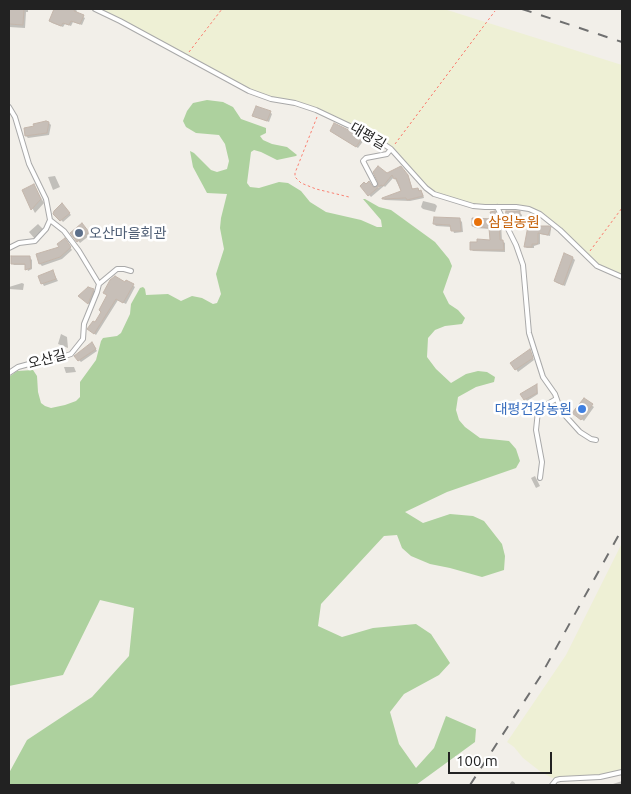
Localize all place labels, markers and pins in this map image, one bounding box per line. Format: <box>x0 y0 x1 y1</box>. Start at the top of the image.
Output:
place label: 삼일농원 <box>488 214 540 230</box>
marker: 삼일농원 <box>472 216 484 228</box>
place label: 오산마을회관 <box>89 225 166 241</box>
marker: 오산마을회관 <box>73 227 85 239</box>
place label: 대평건강농원 <box>495 401 572 417</box>
marker: 대평건강농원 <box>576 403 588 415</box>

